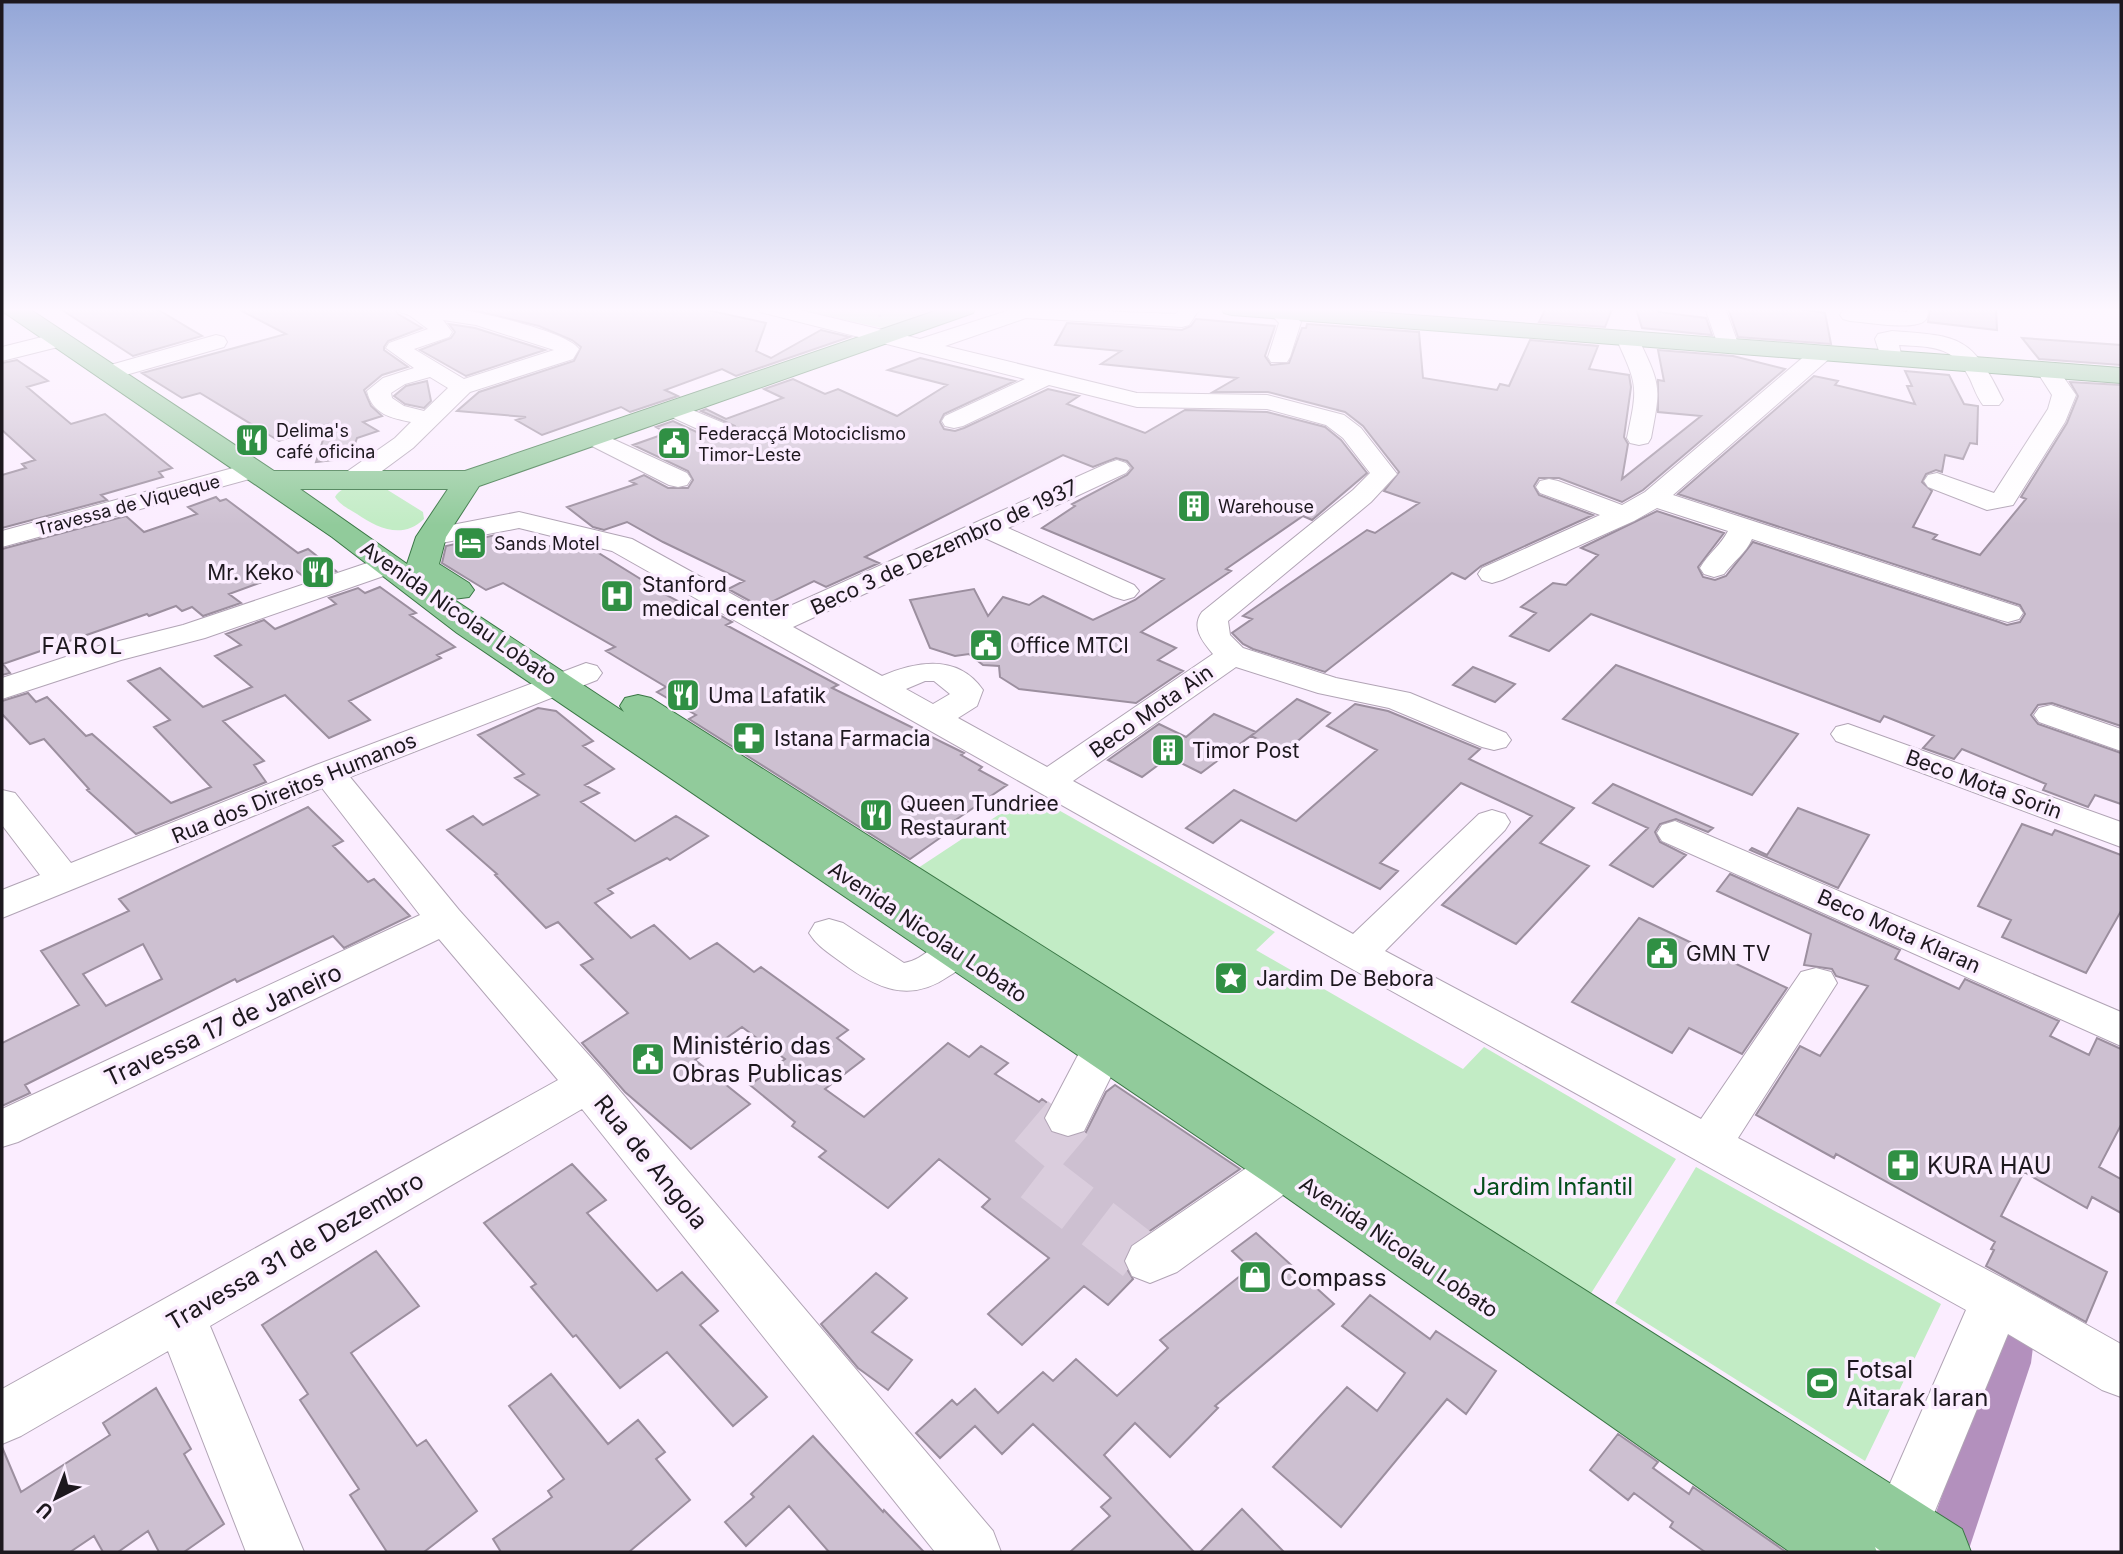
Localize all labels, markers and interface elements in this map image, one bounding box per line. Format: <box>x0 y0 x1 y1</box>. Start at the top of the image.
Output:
place label: Delima's café oficina <box>276 420 375 462</box>
restaurant icon: Delima's café oficina <box>233 421 271 459</box>
place label: Federacçã Motociclismo Timor-Leste <box>698 423 906 465</box>
public building icon: Federacçã Motociclismo Timor-Leste <box>655 424 693 462</box>
street label: Travessa de Viqueque <box>34 470 222 540</box>
street label: Beco 3 de Dezembro de 1937 <box>807 474 1081 620</box>
building icon: Warehouse <box>1175 487 1213 525</box>
place label: Warehouse <box>1218 496 1314 517</box>
hotel icon: Sands Motel <box>451 524 489 562</box>
place label: Sands Motel <box>494 533 600 554</box>
street label: Avenida Nicolau Lobato <box>356 536 562 690</box>
restaurant icon: Mr. Keko <box>299 553 337 591</box>
place label: Mr. Keko <box>207 560 294 585</box>
place label: Stanford medical center <box>642 572 789 621</box>
hospital icon: Stanford medical center <box>598 577 636 615</box>
public building icon: Office MTCI <box>967 626 1005 664</box>
district label: FAROL <box>42 632 124 660</box>
place label: Office MTCI <box>1010 633 1129 658</box>
street label: Beco Mota Ain <box>1085 659 1217 763</box>
restaurant icon: Uma Lafatik <box>664 676 702 714</box>
place label: Uma Lafatik <box>708 683 827 708</box>
pharmacy icon: Istana Farmacia <box>730 719 768 757</box>
place label: Istana Farmacia <box>774 726 931 751</box>
street label: Rua dos Direitos Humanos <box>168 727 420 849</box>
building icon: Timor Post <box>1149 731 1187 769</box>
place label: Timor Post <box>1192 738 1299 763</box>
street label: Beco Mota Sorin <box>1902 744 2066 824</box>
place label: Queen Tundriee Restaurant <box>900 791 1059 840</box>
restaurant icon: Queen Tundriee Restaurant <box>857 796 895 834</box>
street label: Avenida Nicolau Lobato <box>824 856 1032 1008</box>
street label: Beco Mota Klaran <box>1814 884 1984 978</box>
public building icon: GMN TV <box>1643 934 1681 972</box>
place label: GMN TV <box>1686 941 1770 966</box>
street label: Travessa 17 de Janeiro <box>100 957 346 1093</box>
place icon: Jardim De Bebora <box>1212 959 1250 997</box>
place label: Jardim De Bebora <box>1256 966 1434 991</box>
place label: Ministério das Obras Publicas <box>672 1031 843 1088</box>
public building icon: Ministério das Obras Publicas <box>629 1040 667 1078</box>
street label: Rua de Angola <box>588 1089 714 1235</box>
pharmacy icon: KURA HAU <box>1884 1146 1922 1184</box>
place label: KURA HAU <box>1927 1151 2052 1180</box>
street label: Travessa 31 de Dezembro <box>161 1165 429 1337</box>
street label: Avenida Nicolau Lobato <box>1295 1171 1503 1323</box>
park label: Jardim Infantil <box>1473 1172 1633 1201</box>
shop icon: Compass <box>1236 1258 1274 1296</box>
place label: Compass <box>1280 1263 1387 1292</box>
place label: Fotsal Aitarak laran <box>1846 1355 1988 1412</box>
sports icon: Fotsal Aitarak laran <box>1803 1364 1841 1402</box>
north arrow <box>21 1463 91 1533</box>
text: U <box>32 1497 58 1523</box>

